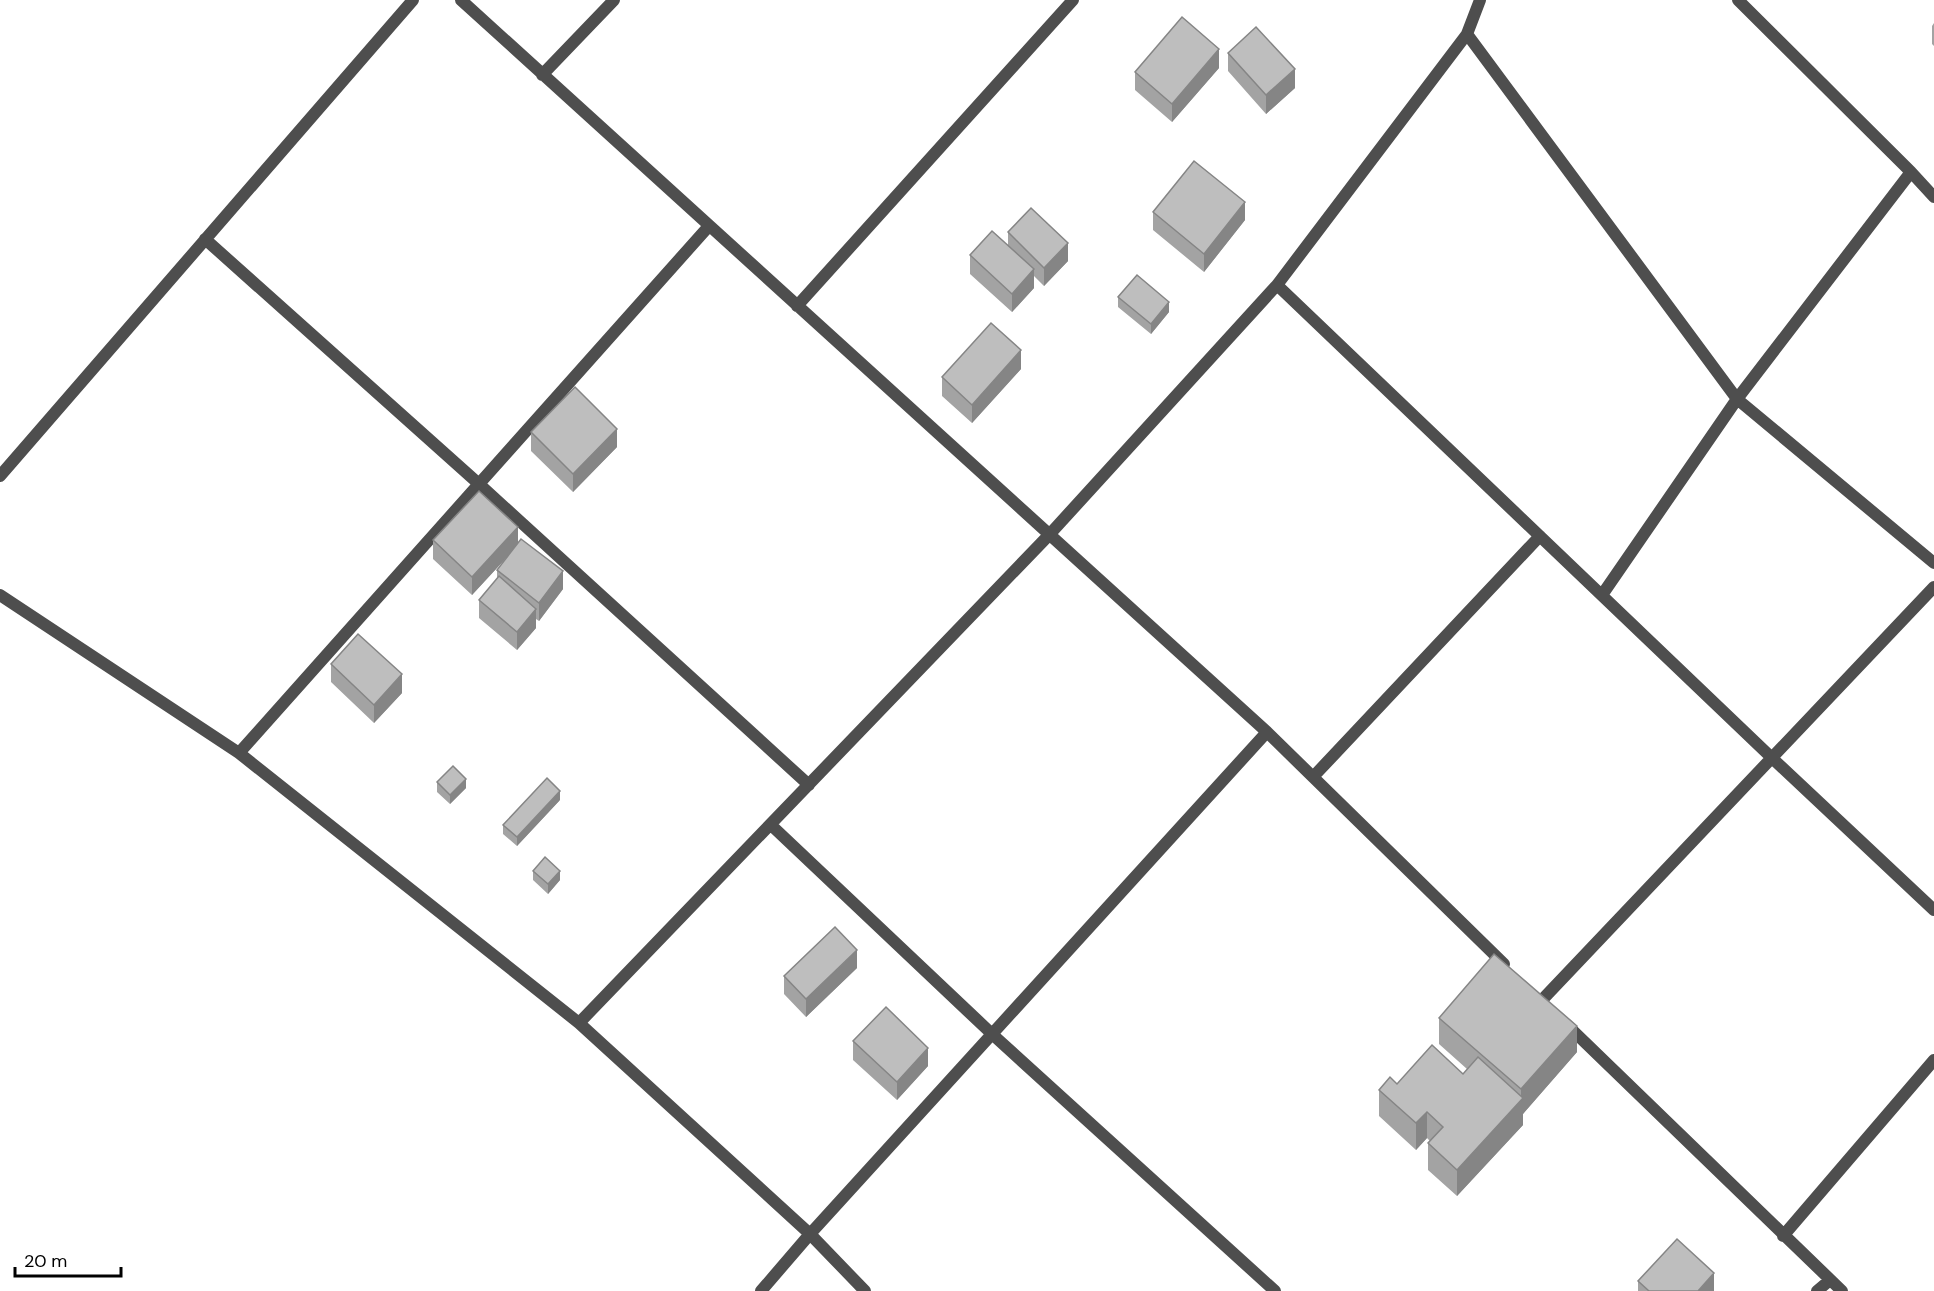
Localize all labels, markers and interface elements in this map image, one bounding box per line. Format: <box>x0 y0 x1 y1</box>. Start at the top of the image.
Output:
scale bar <box>15 1240 122 1278</box>
text: 20 m <box>24 1249 67 1273</box>

